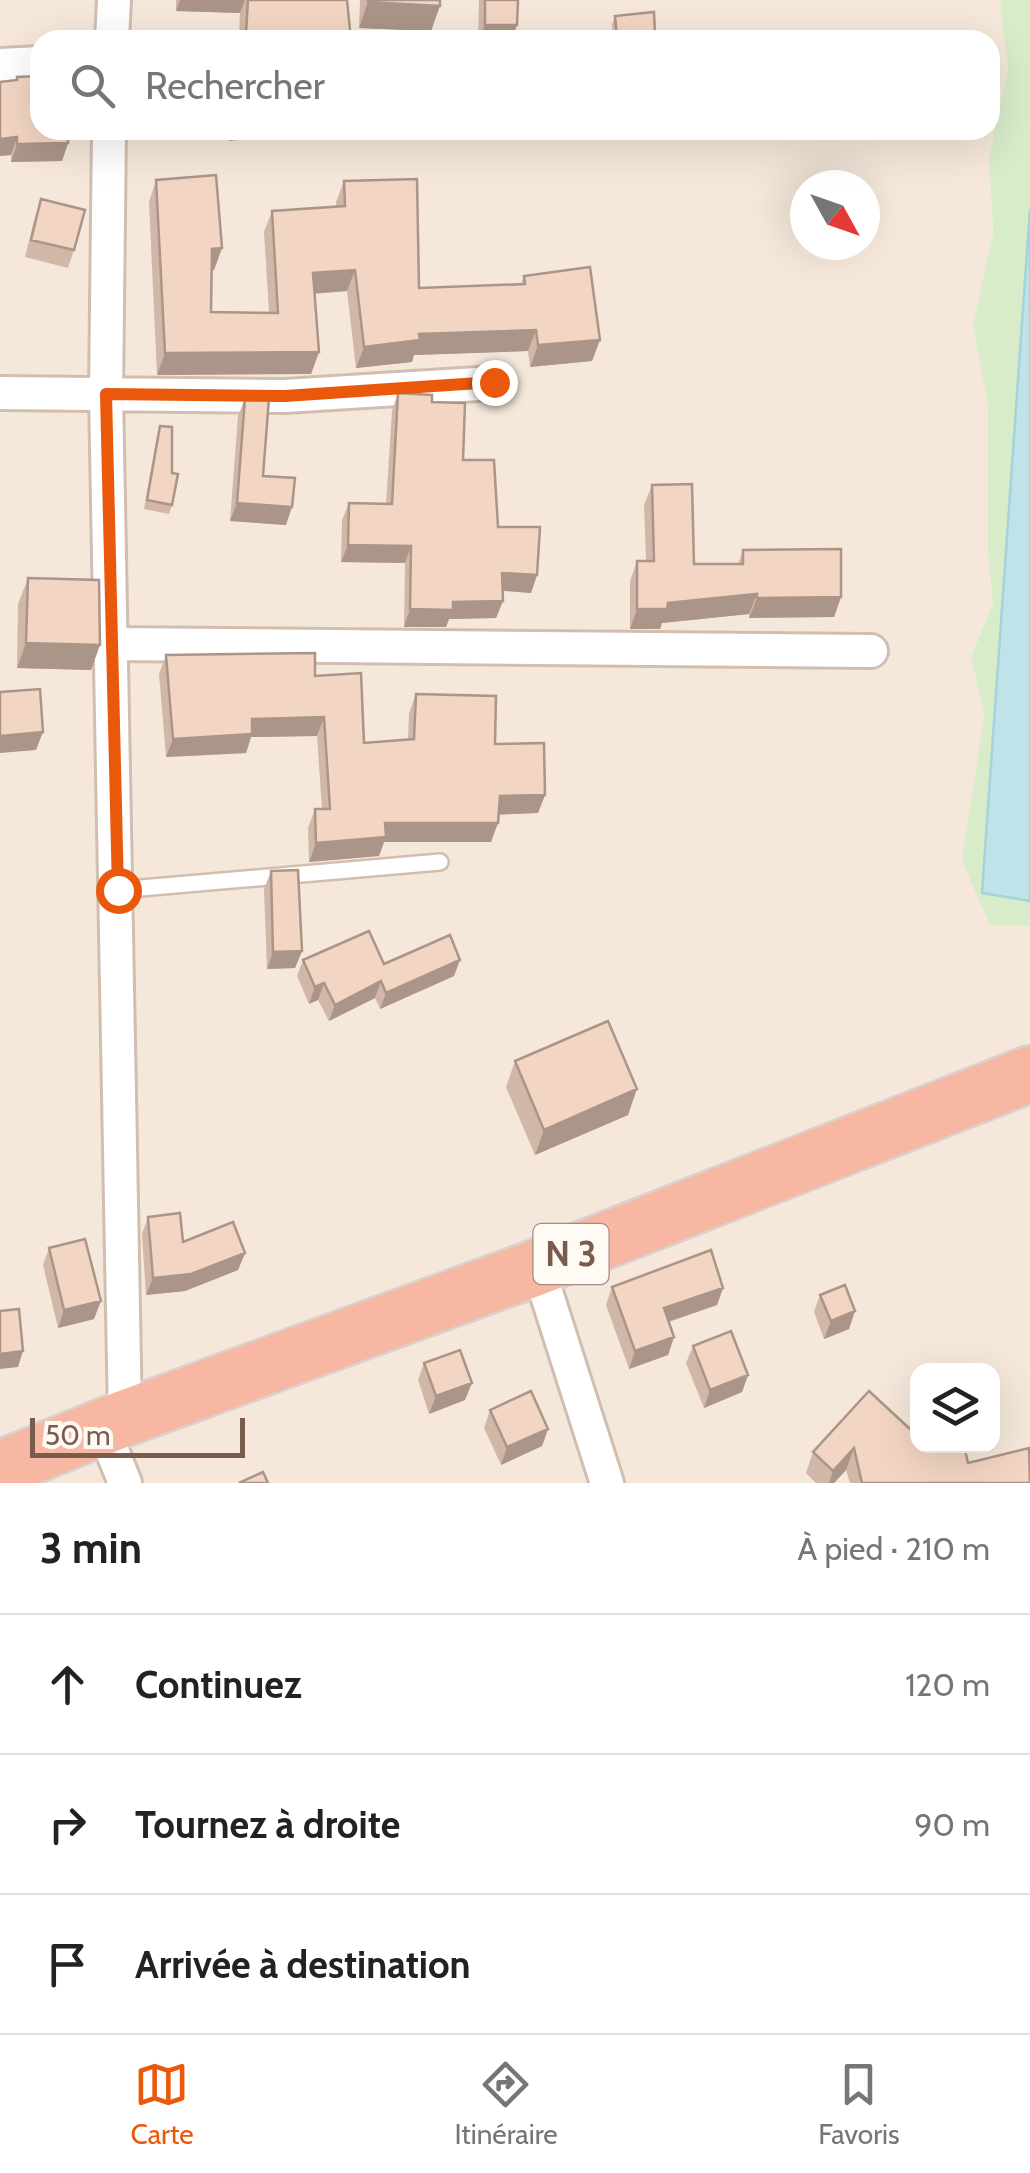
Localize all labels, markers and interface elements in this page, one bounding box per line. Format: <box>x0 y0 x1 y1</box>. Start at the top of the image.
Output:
search box <box>30 30 1000 140</box>
icon: search <box>65 58 120 113</box>
text: Rechercher <box>145 62 325 109</box>
north arrow <box>790 170 880 260</box>
route end <box>472 360 518 406</box>
route start <box>96 868 142 914</box>
road number: N 3 <box>534 1224 608 1284</box>
map controls <box>910 1363 1000 1453</box>
button: layers <box>910 1363 1000 1453</box>
scale bar <box>30 1413 245 1458</box>
text: 50 m <box>45 1418 111 1452</box>
text: 3 min <box>40 1522 142 1574</box>
text: À pied · 210 m <box>798 1529 990 1568</box>
icon: ahead <box>40 1657 95 1712</box>
text: Continuez <box>135 1661 302 1708</box>
text: 120 m <box>905 1665 990 1704</box>
icon: right <box>40 1797 95 1852</box>
text: Tournez à droite <box>135 1801 400 1848</box>
text: 90 m <box>914 1805 990 1844</box>
icon: arrive <box>40 1937 95 1992</box>
text: Arrivée à destination <box>135 1941 471 1988</box>
tab: Carte <box>130 2057 194 2151</box>
tab: Itinéraire <box>454 2057 558 2151</box>
tab: Favoris <box>818 2057 900 2151</box>

